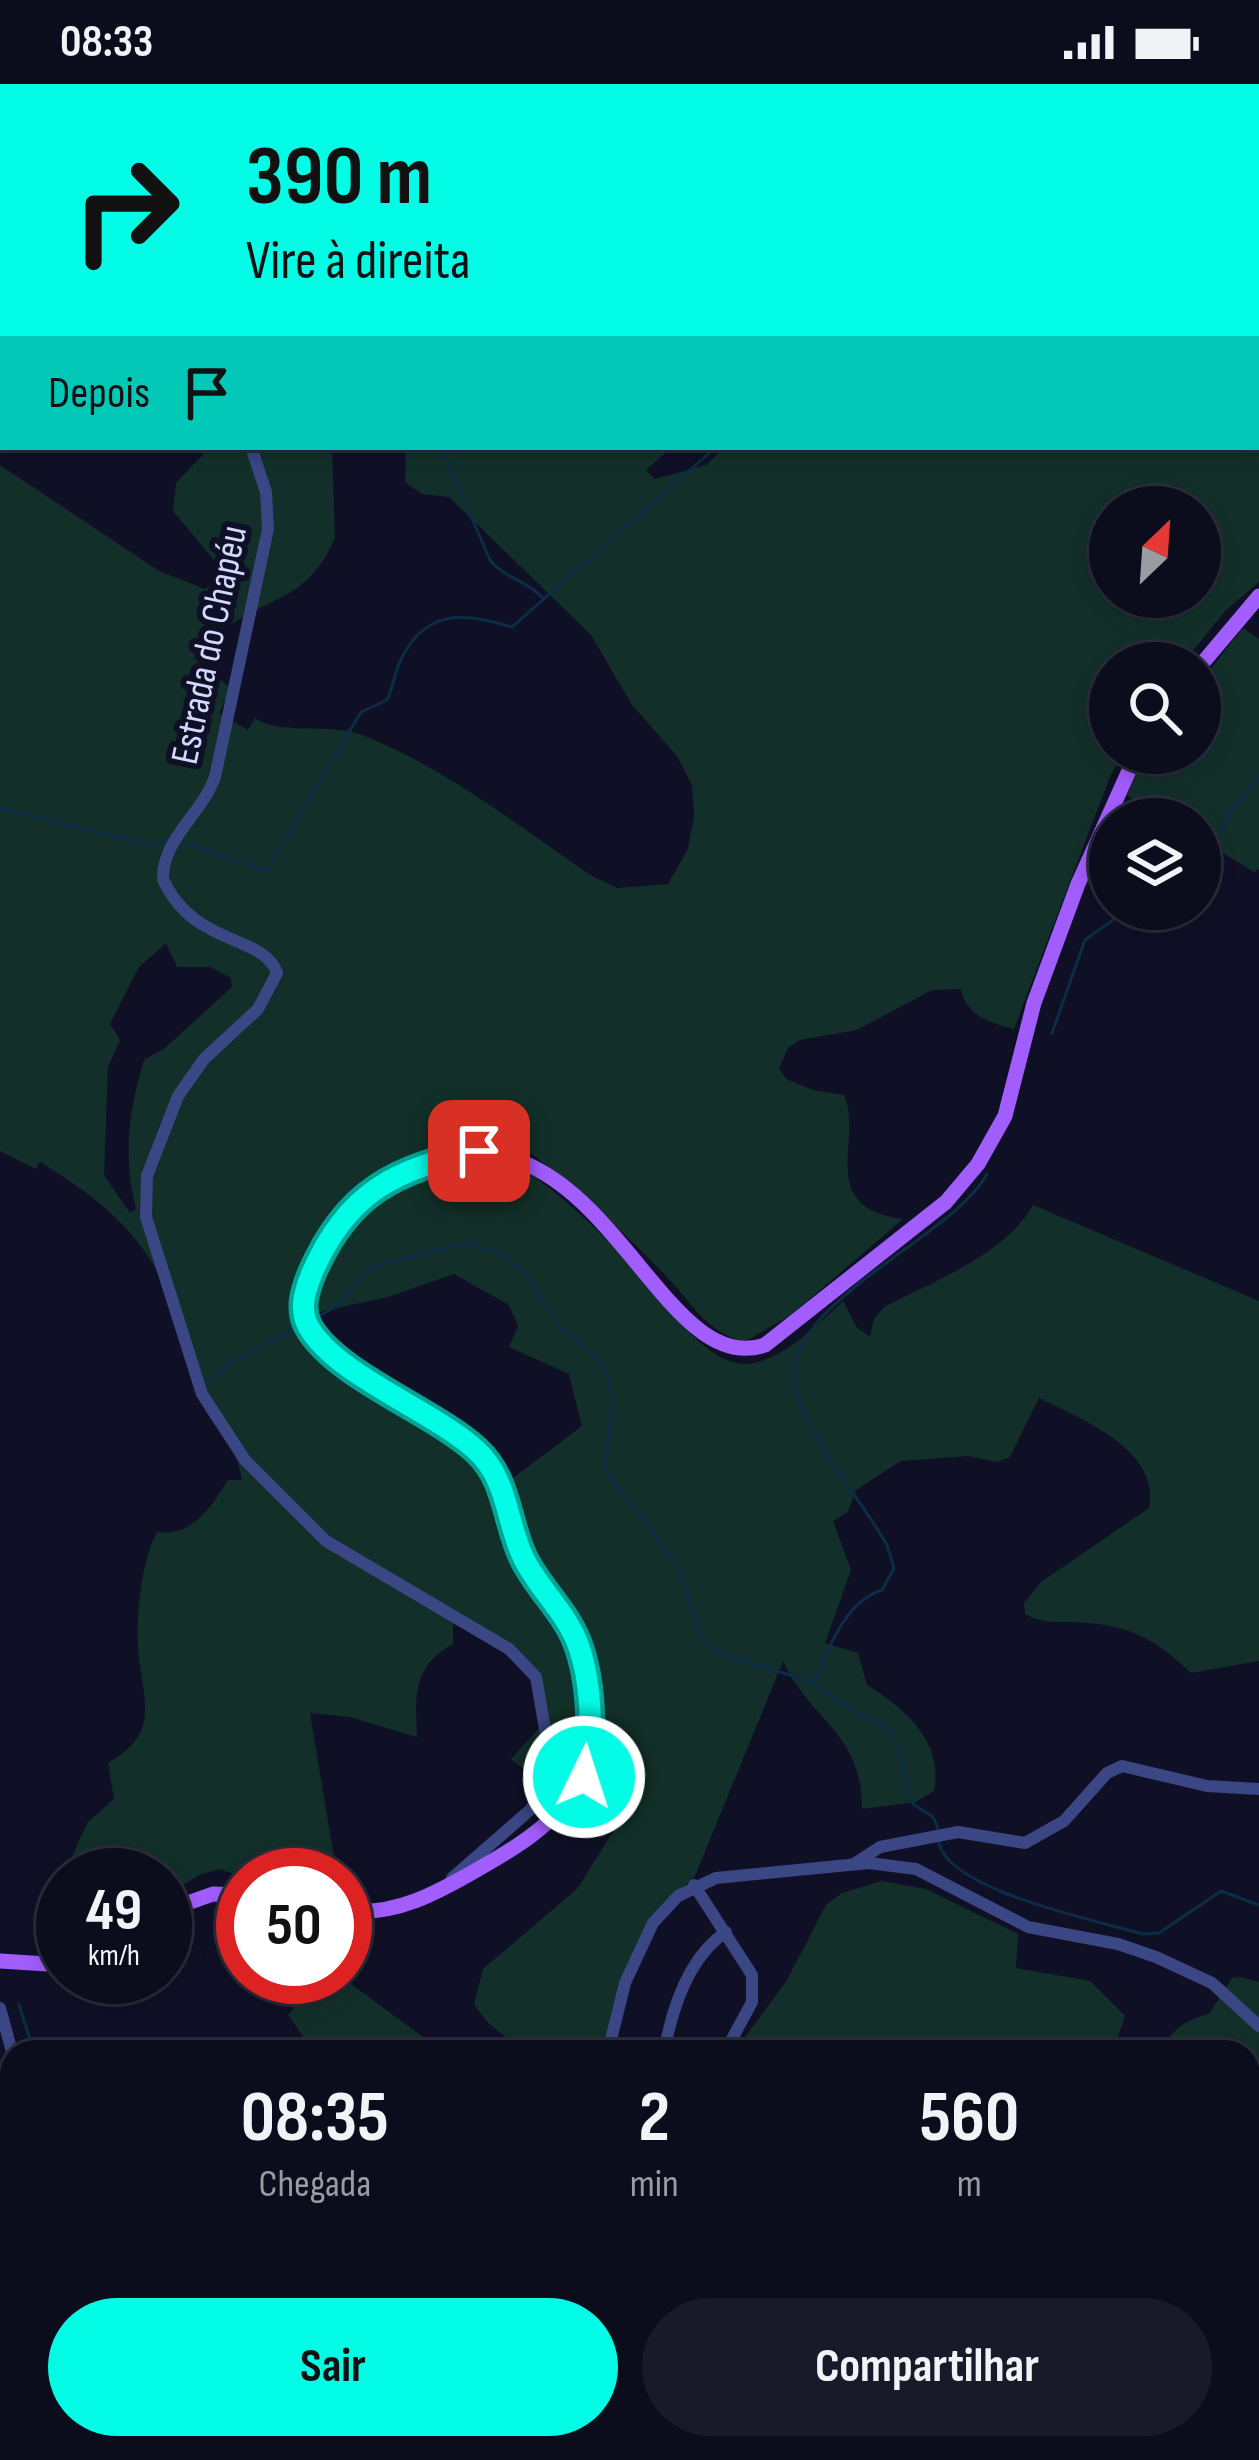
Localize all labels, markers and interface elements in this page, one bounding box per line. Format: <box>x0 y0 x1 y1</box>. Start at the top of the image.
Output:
text: 08:33 <box>60 15 153 70</box>
text: 390 m <box>246 127 432 228</box>
icon: right <box>48 132 204 288</box>
text: Vire à direita <box>246 229 471 294</box>
icon: arrive <box>174 360 240 426</box>
text: Depois <box>48 366 150 421</box>
north arrow <box>1089 486 1221 618</box>
map controls <box>1089 486 1221 930</box>
street label: Estrada do Chapéu <box>162 522 258 768</box>
button: search <box>1089 642 1221 774</box>
button: layers <box>1089 798 1221 930</box>
pin <box>428 1100 530 1202</box>
icon: arrive <box>446 1118 512 1184</box>
position arrow <box>521 1714 647 1840</box>
speed limit sign: 50 <box>216 1848 372 2004</box>
text: 49 <box>86 1875 142 1947</box>
text: km/h <box>88 1938 140 1974</box>
text: 08:35 <box>241 2075 389 2162</box>
text: 2 <box>638 2075 670 2162</box>
text: 560 <box>919 2075 1019 2162</box>
text: Chegada <box>259 2161 371 2208</box>
text: min <box>630 2161 679 2208</box>
text: m <box>957 2161 982 2208</box>
button: Sair <box>48 2298 618 2436</box>
button: Compartilhar <box>642 2298 1212 2436</box>

